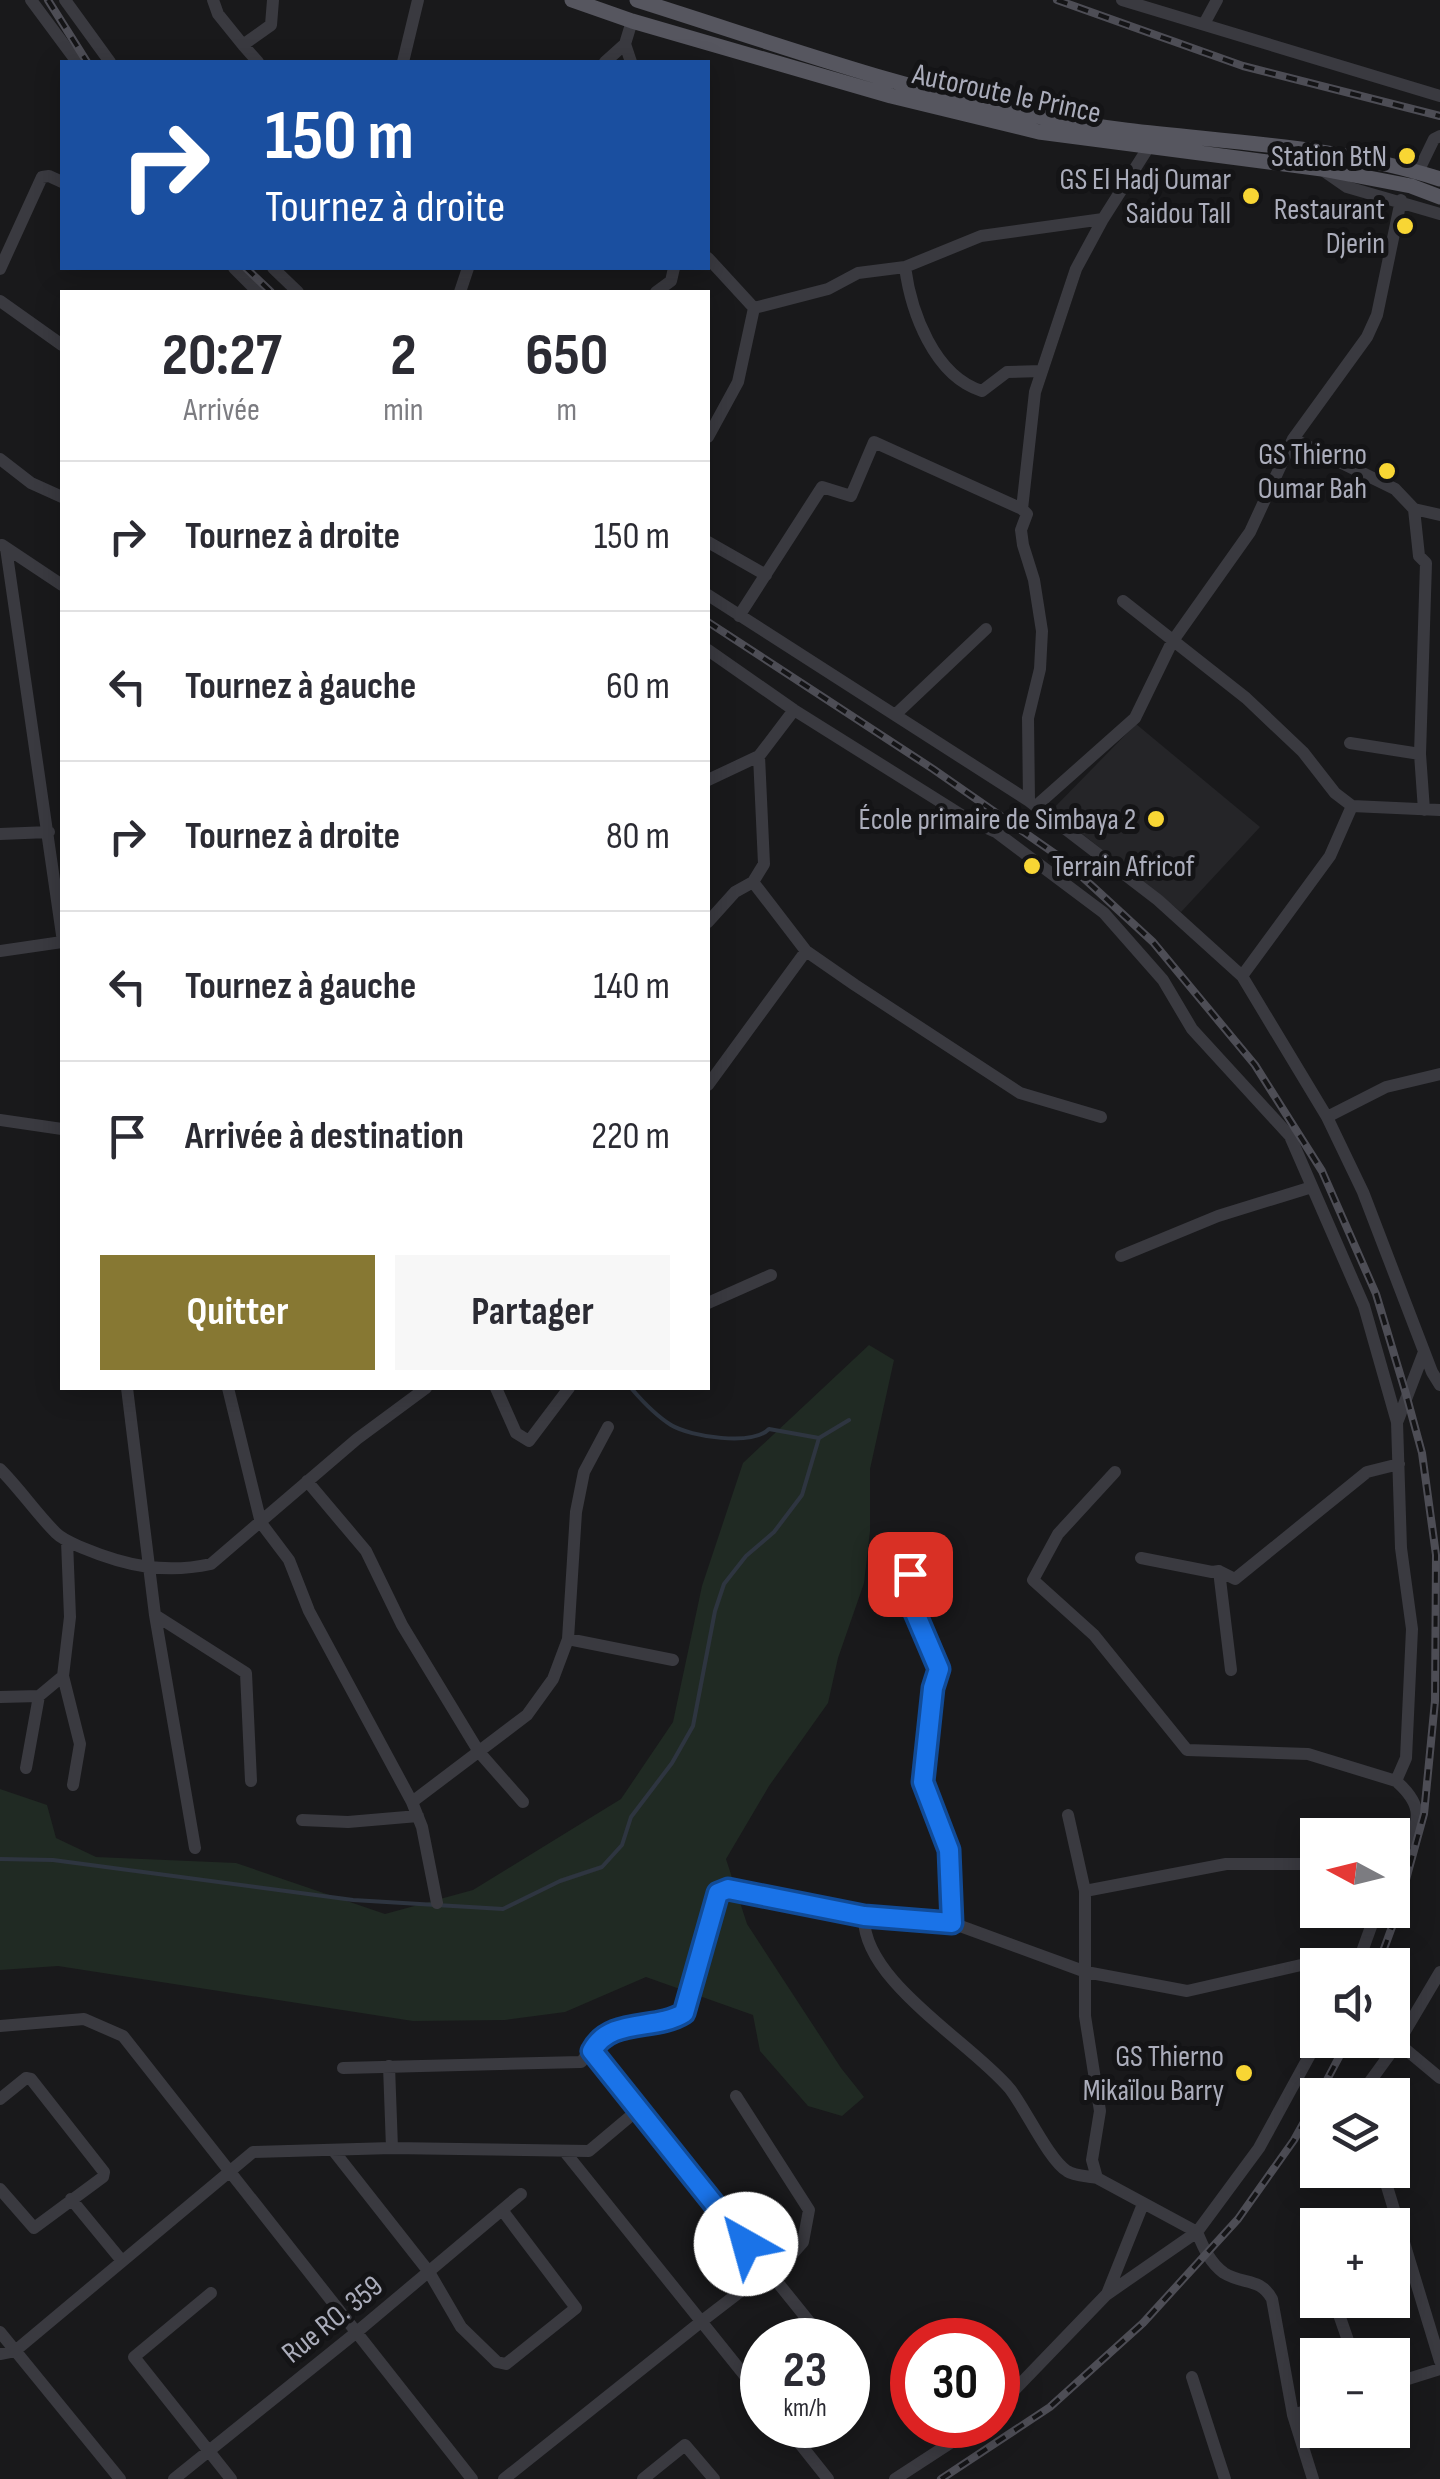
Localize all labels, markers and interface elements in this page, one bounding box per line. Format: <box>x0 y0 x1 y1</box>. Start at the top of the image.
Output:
street label: Autoroute le Prince <box>908 56 1104 132</box>
text: 150 m <box>265 95 414 179</box>
icon: right <box>100 100 230 230</box>
place label: Station BtN <box>1271 139 1387 175</box>
marker: Station BtN <box>1396 145 1418 167</box>
place label: GS El Hadj Oumar Saidou Tall <box>1060 162 1231 232</box>
text: Tournez à droite <box>265 180 505 235</box>
marker: GS El Hadj Oumar Saidou Tall <box>1240 185 1262 207</box>
place label: Restaurant Djerin <box>1274 192 1385 262</box>
marker: Restaurant Djerin <box>1394 215 1416 237</box>
text: 20:27 <box>162 320 282 392</box>
text: 2 <box>390 320 417 392</box>
text: 650 <box>525 320 608 392</box>
text: Arrivée <box>183 391 260 430</box>
text: min <box>383 391 423 430</box>
text: m <box>556 391 577 430</box>
place label: GS Thierno Oumar Bah <box>1258 437 1367 507</box>
marker: GS Thierno Oumar Bah <box>1376 460 1398 482</box>
icon: right <box>100 509 155 564</box>
text: Tournez à droite <box>185 514 400 559</box>
text: 150 m <box>594 514 670 559</box>
icon: left <box>100 659 155 714</box>
text: Tournez à gauche <box>185 664 416 709</box>
text: 60 m <box>606 664 670 709</box>
place label: École primaire de Simbaya 2 <box>859 802 1136 838</box>
marker: École primaire de Simbaya 2 <box>1145 808 1167 830</box>
icon: right <box>100 809 155 864</box>
text: Tournez à droite <box>185 814 400 859</box>
text: 80 m <box>606 814 670 859</box>
place label: Terrain Africof <box>1052 849 1195 885</box>
marker: Terrain Africof <box>1021 855 1043 877</box>
icon: left <box>100 959 155 1014</box>
text: Tournez à gauche <box>185 964 416 1009</box>
text: 140 m <box>593 964 670 1009</box>
icon: arrive <box>100 1109 155 1164</box>
text: Arrivée à destination <box>185 1114 464 1159</box>
text: 220 m <box>591 1114 670 1159</box>
button: Quitter <box>100 1255 375 1370</box>
button: Partager <box>395 1255 670 1370</box>
pin <box>868 1532 953 1617</box>
icon: arrive <box>883 1547 938 1602</box>
north arrow <box>1300 1818 1410 1928</box>
map controls <box>1300 1818 1410 2448</box>
button: sound <box>1300 1948 1410 2058</box>
place label: GS Thierno Mikaïlou Barry <box>1083 2039 1224 2109</box>
marker: GS Thierno Mikaïlou Barry <box>1233 2062 1255 2084</box>
button: layers <box>1300 2078 1410 2188</box>
position arrow <box>694 2192 798 2296</box>
button: + <box>1300 2208 1410 2318</box>
street label: Rue RO. 359 <box>275 2268 390 2371</box>
speed limit sign: 30 <box>890 2318 1020 2448</box>
button: − <box>1300 2338 1410 2448</box>
text: 23 <box>783 2341 827 2401</box>
text: km/h <box>783 2393 827 2424</box>

